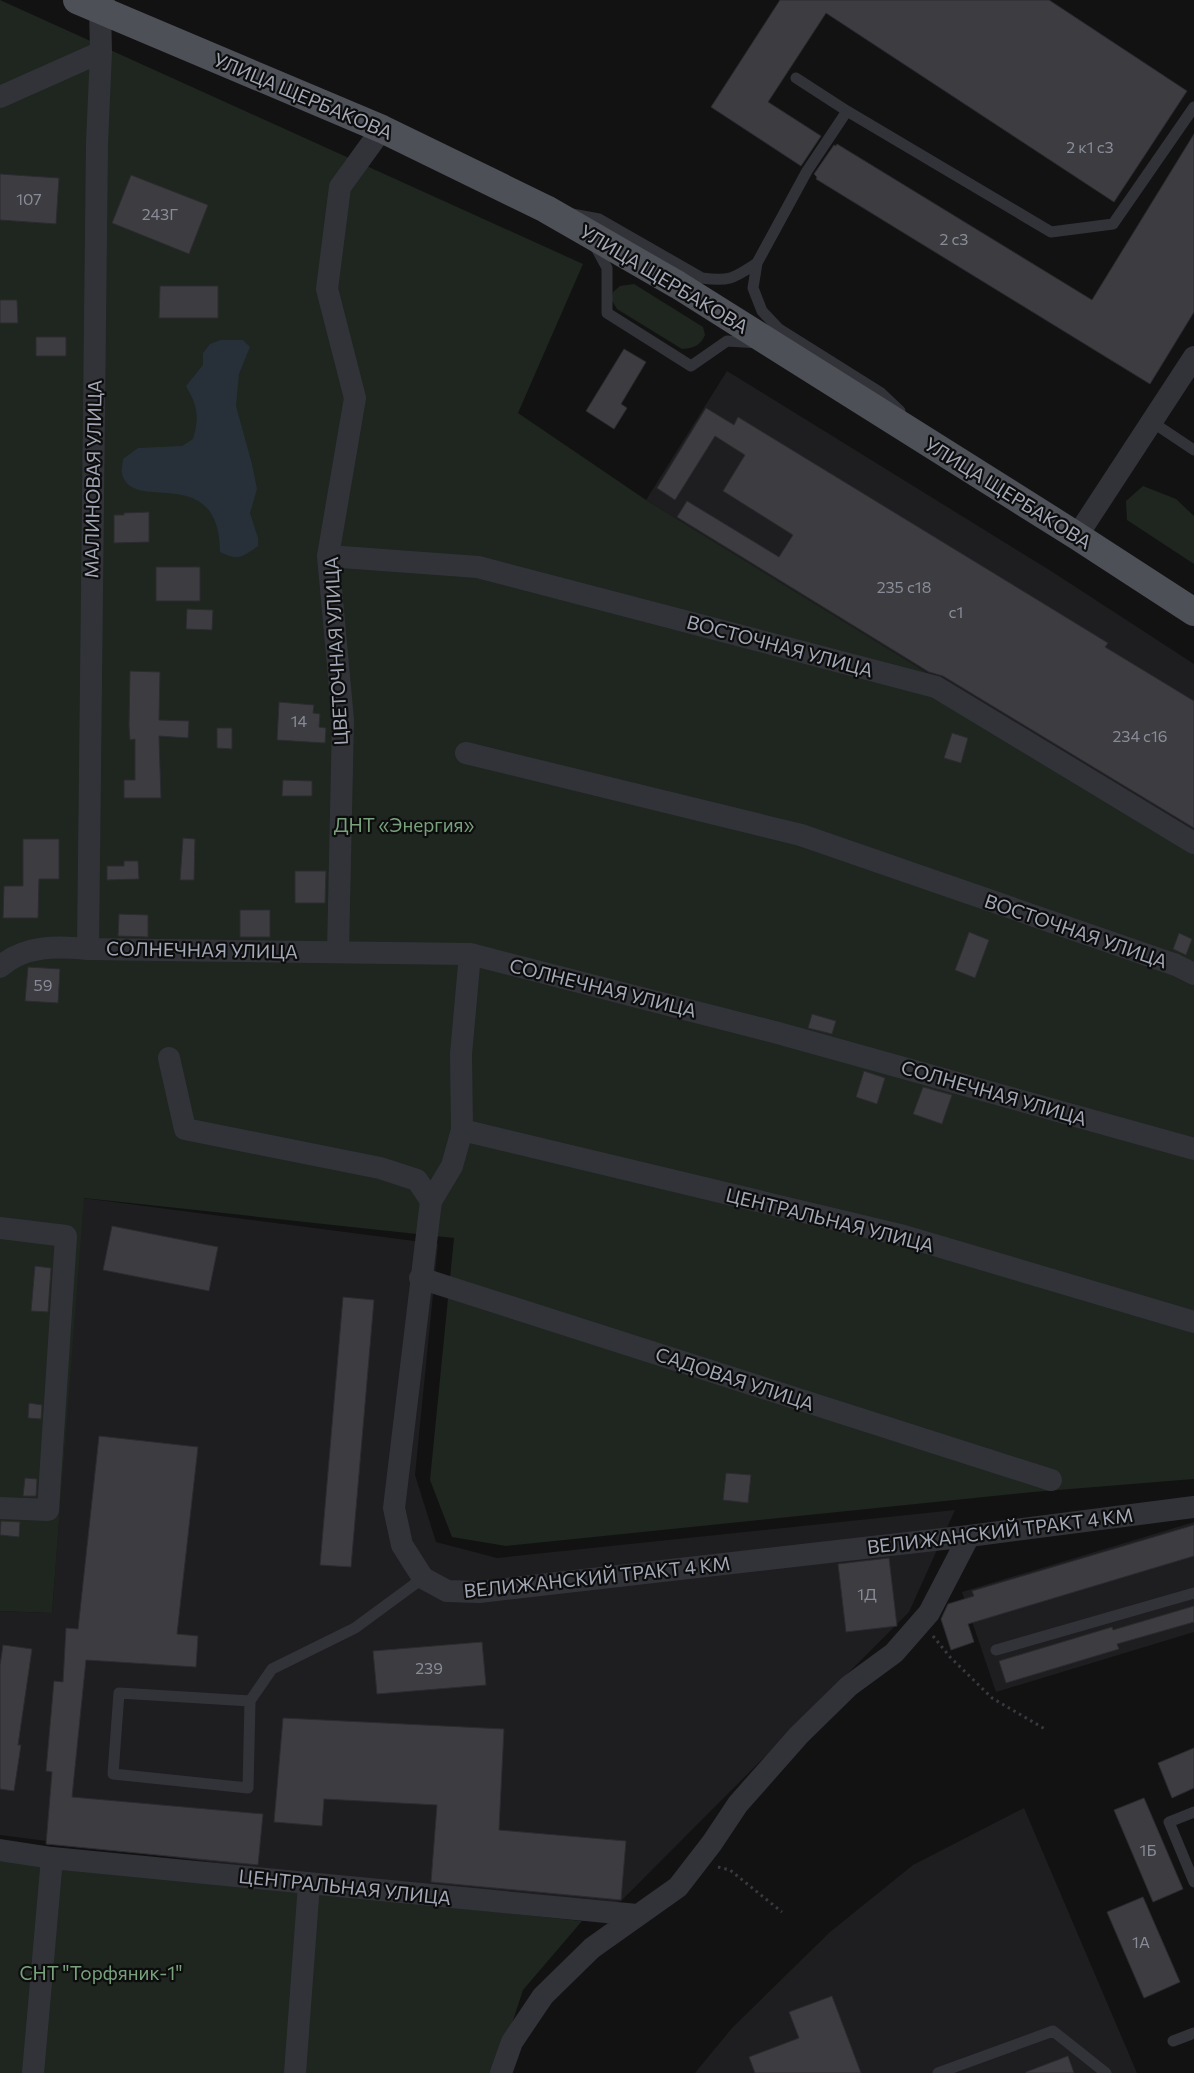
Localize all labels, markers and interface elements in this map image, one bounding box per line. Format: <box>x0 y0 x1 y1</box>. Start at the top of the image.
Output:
street label: УЛИЦА ЩЕРБАКОВА <box>210 47 396 144</box>
house number: 2 к1 с3 <box>1066 137 1114 156</box>
house number: 107 <box>16 189 42 208</box>
house number: 243Г <box>142 204 178 223</box>
street label: УЛИЦА ЩЕРБАКОВА <box>576 219 753 338</box>
house number: 2 с3 <box>940 229 968 248</box>
street label: МАЛИНОВАЯ УЛИЦА <box>79 379 106 579</box>
street label: УЛИЦА ЩЕРБАКОВА <box>921 432 1096 553</box>
street label: ЦВЕТОЧНАЯ УЛИЦА <box>319 556 352 746</box>
house number: 235 с18 <box>877 577 931 596</box>
house number: с1 <box>949 602 963 621</box>
street label: ВОСТОЧНАЯ УЛИЦА <box>685 610 876 681</box>
house number: 14 <box>291 711 308 730</box>
house number: 234 с16 <box>1112 726 1168 745</box>
park label: ДНТ «Энергия» <box>334 813 475 836</box>
street label: ВОСТОЧНАЯ УЛИЦА <box>982 888 1171 973</box>
street label: СОЛНЕЧНАЯ УЛИЦА <box>106 936 298 963</box>
street label: СОЛНЕЧНАЯ УЛИЦА <box>507 953 699 1022</box>
house number: 59 <box>34 975 52 994</box>
street label: СОЛНЕЧНАЯ УЛИЦА <box>899 1055 1090 1130</box>
street label: ЦЕНТРАЛЬНАЯ УЛИЦА <box>724 1183 936 1256</box>
street label: САДОВАЯ УЛИЦА <box>653 1342 817 1415</box>
street label: ВЕЛИЖАНСКИЙ ТРАКТ 4 КМ <box>866 1503 1134 1558</box>
street label: ВЕЛИЖАНСКИЙ ТРАКТ 4 КМ <box>463 1551 731 1602</box>
house number: 1Д <box>857 1584 877 1603</box>
house number: 239 <box>415 1658 443 1677</box>
house number: 1Б <box>1140 1840 1156 1859</box>
street label: ЦЕНТРАЛЬНАЯ УЛИЦА <box>238 1864 452 1909</box>
house number: 1А <box>1132 1932 1150 1951</box>
park label: СНТ "Торфяник-1" <box>20 1961 182 1984</box>

